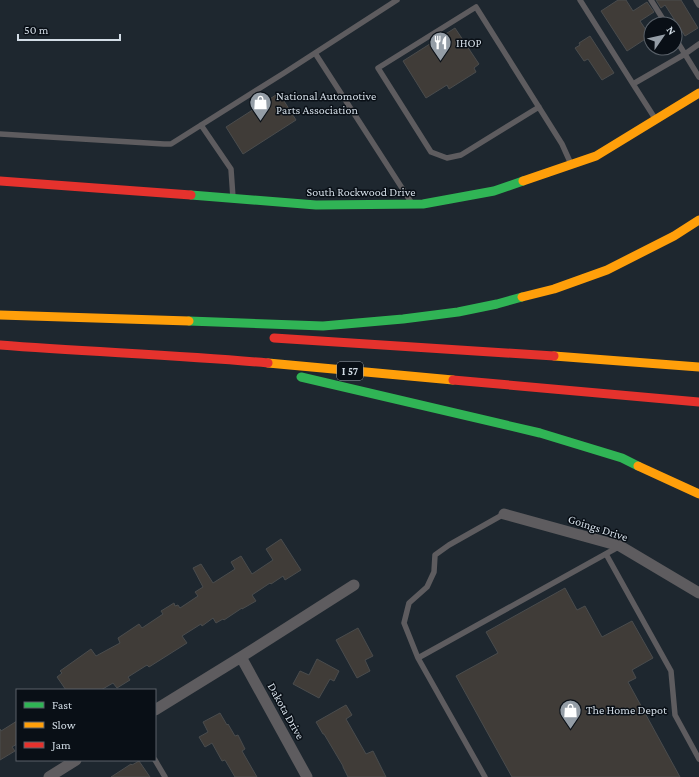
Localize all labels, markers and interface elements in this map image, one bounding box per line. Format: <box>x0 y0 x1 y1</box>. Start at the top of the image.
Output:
scale bar <box>18 16 120 42</box>
north arrow <box>643 16 683 56</box>
text: 50 m <box>24 23 49 37</box>
text: N <box>664 24 679 37</box>
restaurant icon: IHOP <box>428 30 454 63</box>
place label: IHOP <box>456 36 482 50</box>
place label: National Automotive Parts Association <box>276 89 376 117</box>
shop icon: National Automotive Parts Association <box>248 90 274 123</box>
street label: South Rockwood Drive <box>307 185 415 199</box>
road number: I 57 <box>337 362 363 380</box>
street label: Goings Drive <box>566 512 630 544</box>
street label: Dakota Drive <box>265 680 307 742</box>
legend <box>16 689 156 761</box>
shop icon: The Home Depot <box>557 697 583 730</box>
text: Fast <box>52 698 73 712</box>
place label: The Home Depot <box>586 703 668 717</box>
text: Slow <box>52 718 76 732</box>
text: Jam <box>51 738 71 752</box>

